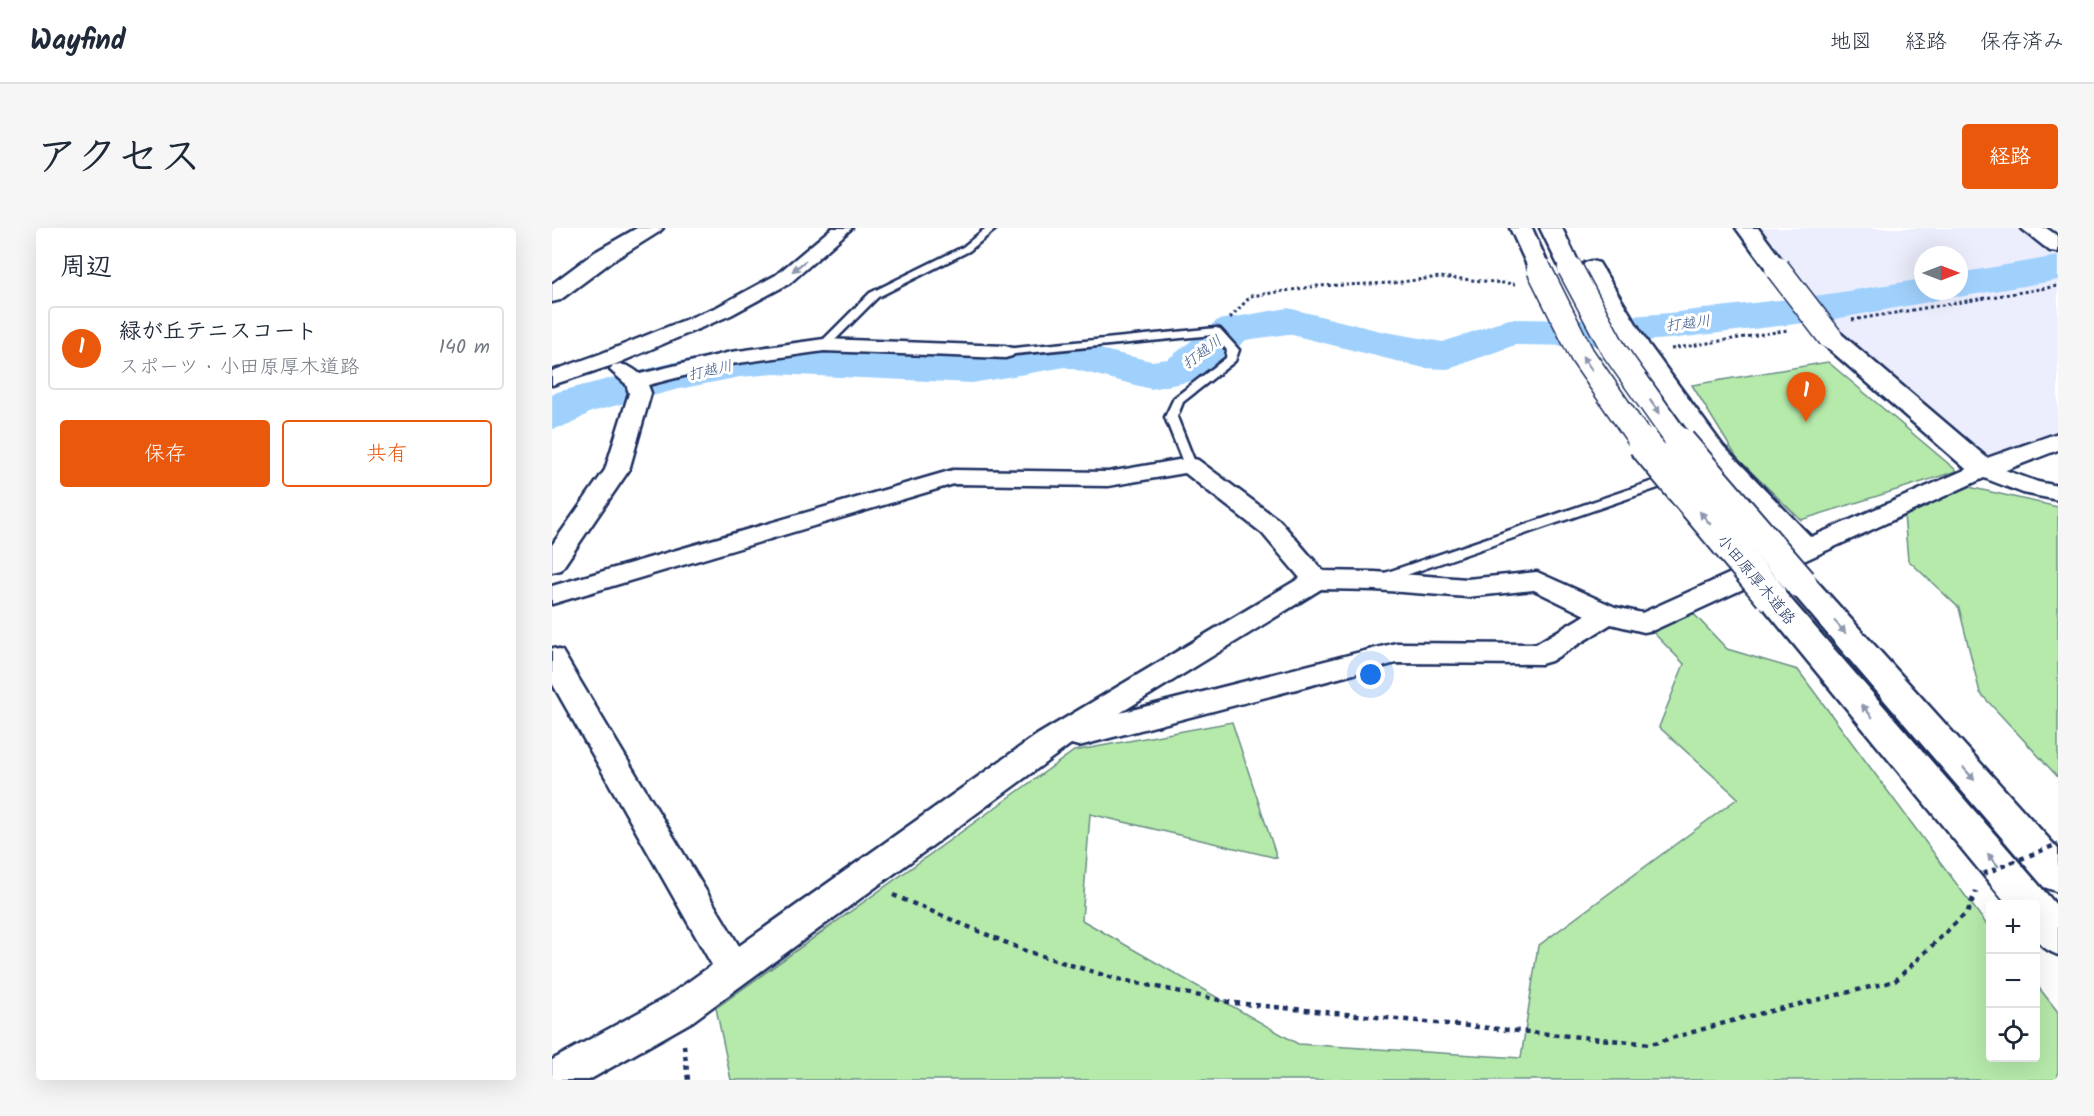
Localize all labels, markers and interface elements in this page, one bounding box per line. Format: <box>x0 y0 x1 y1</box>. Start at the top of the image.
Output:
text: Wayfind <box>30 19 126 64</box>
text: 地図 <box>1830 26 1872 59</box>
text: 経路 <box>1905 26 1947 59</box>
text: 保存済み <box>1980 26 2064 59</box>
button: 経路 <box>1962 124 2058 189</box>
text: アクセス <box>36 125 201 192</box>
north arrow <box>1914 246 1968 300</box>
text: 周辺 <box>60 247 112 289</box>
one-way arrow <box>791 260 806 272</box>
water label: 打越川 <box>1664 309 1712 339</box>
text: 緑が丘テニスコート <box>119 315 317 350</box>
water label: 打越川 <box>1177 330 1228 376</box>
text: 1 <box>78 332 85 364</box>
text: 140 m <box>439 332 490 364</box>
text: スポーツ · 小田原厚木道路 <box>119 352 359 384</box>
water label: 打越川 <box>686 354 735 388</box>
one-way arrow <box>1581 355 1593 371</box>
pin: 1 <box>1786 372 1826 422</box>
one-way arrow <box>1649 399 1661 415</box>
button: 保存 <box>60 420 270 487</box>
button: 共有 <box>282 420 492 487</box>
one-way arrow <box>1699 511 1712 526</box>
street label: 小田原厚木道路 <box>1710 529 1801 631</box>
one-way arrow <box>1833 619 1846 634</box>
your location <box>1356 660 1385 689</box>
one-way arrow <box>1861 703 1874 719</box>
one-way arrow <box>1962 766 1975 782</box>
one-way arrow <box>1987 853 2000 868</box>
map controls <box>1986 900 2040 1062</box>
button: + <box>1986 900 2040 954</box>
button: − <box>1986 954 2040 1008</box>
button: locate <box>1986 1008 2040 1062</box>

